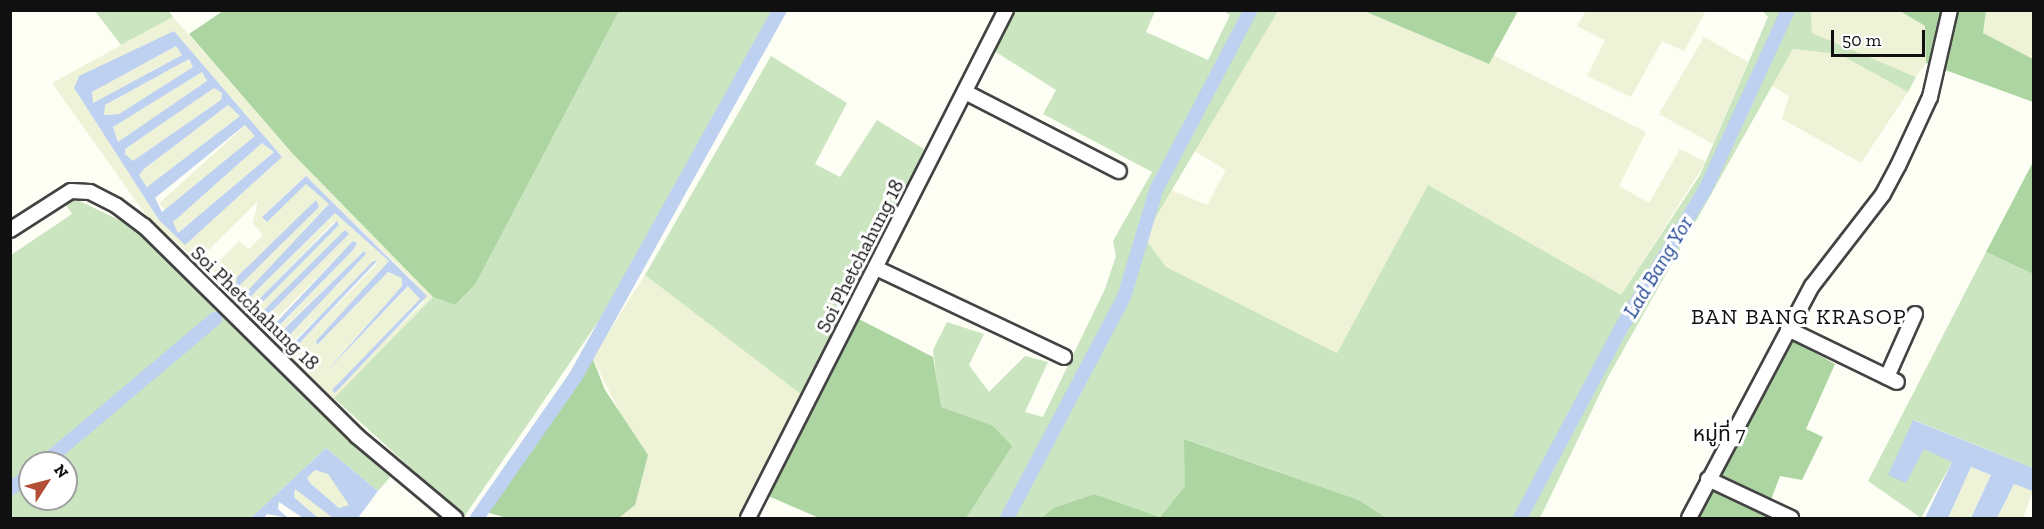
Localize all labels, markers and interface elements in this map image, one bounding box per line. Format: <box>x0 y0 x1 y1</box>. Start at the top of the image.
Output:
scale bar <box>1834 18 1928 56</box>
text: 50 m <box>1842 29 1881 51</box>
street label: Soi Phetchahung 18 <box>811 175 909 337</box>
water label: Lad Bang Yor <box>1618 211 1698 323</box>
street label: Soi Phetchahung 18 <box>186 241 324 375</box>
district label: BAN BANG KRASOP <box>1691 304 1907 330</box>
district label: หมู่ที่ 7 <box>1693 421 1745 447</box>
north arrow <box>18 451 78 511</box>
text: N <box>50 461 73 482</box>

